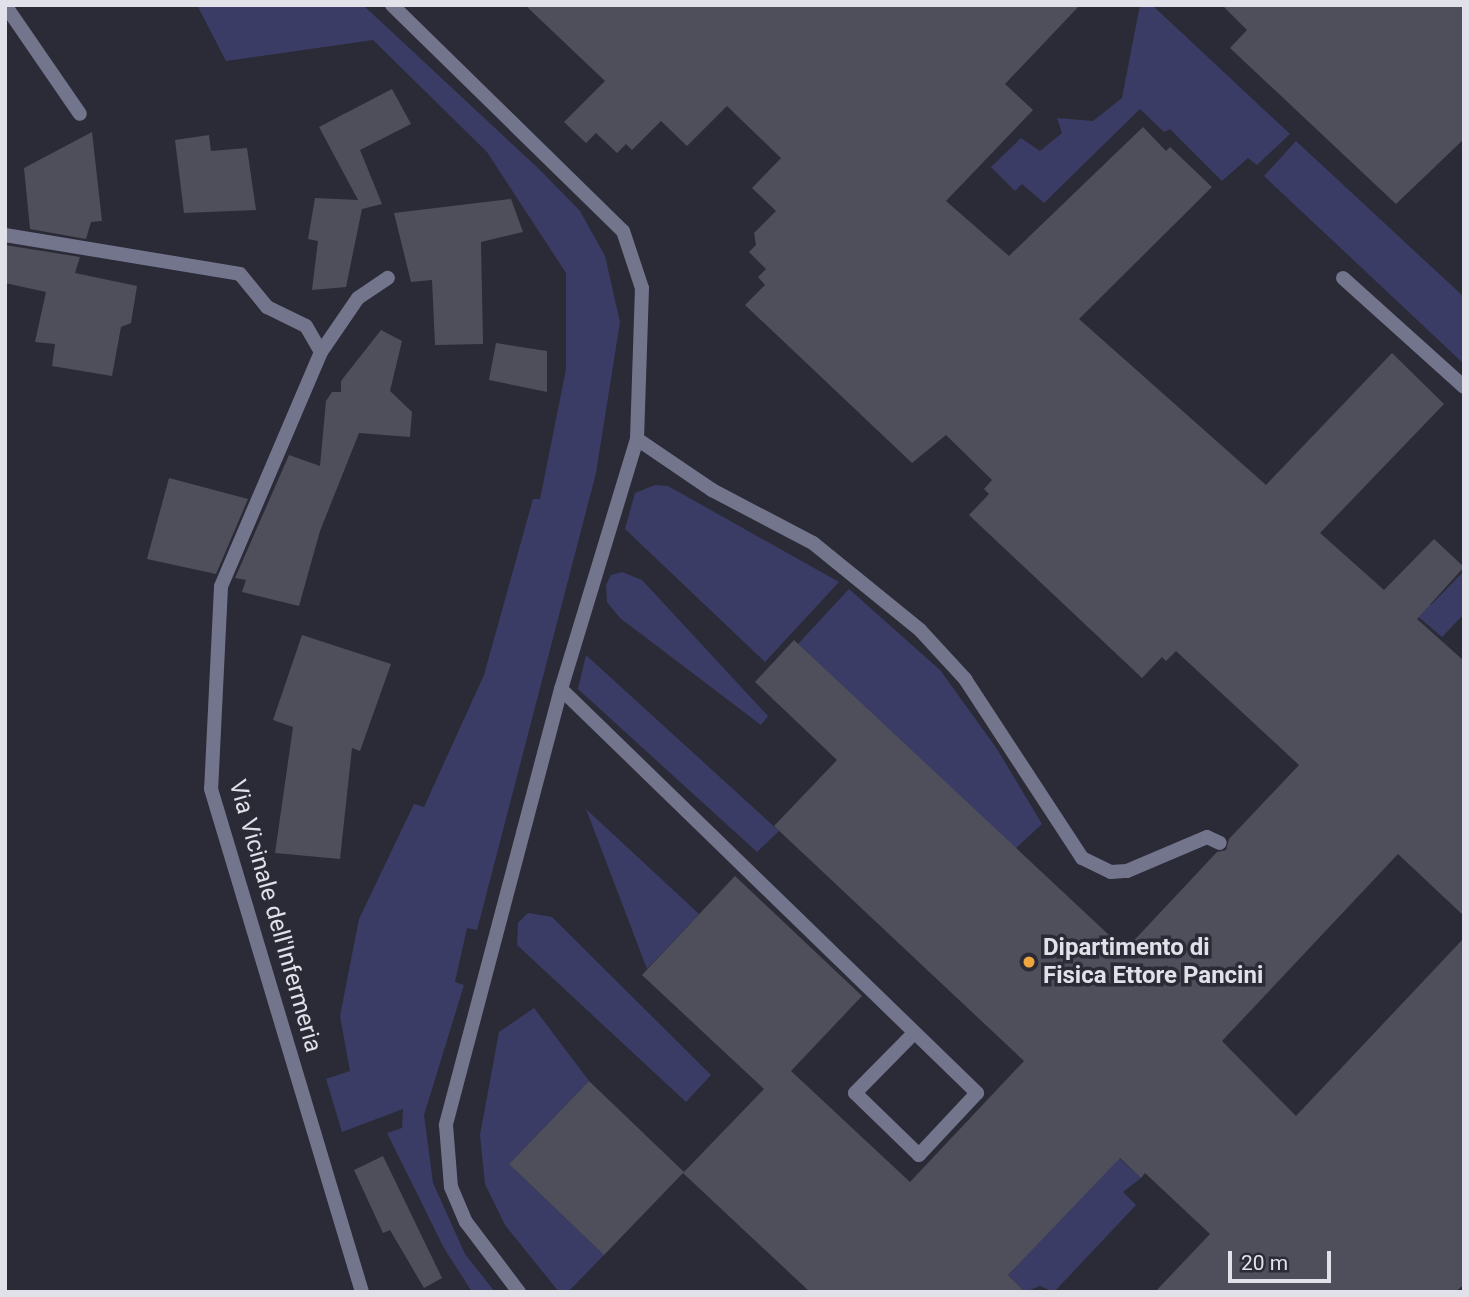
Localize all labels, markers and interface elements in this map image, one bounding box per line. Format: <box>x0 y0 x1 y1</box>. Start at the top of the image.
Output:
street label: Via Vicinale dell'Infermeria <box>222 776 328 1056</box>
place label: Dipartimento di Fisica Ettore Pancini <box>1043 934 1263 990</box>
marker: Dipartimento di Fisica Ettore Pancini <box>1021 954 1037 970</box>
scale bar <box>1231 1238 1334 1282</box>
text: 20 m <box>1241 1251 1288 1275</box>

